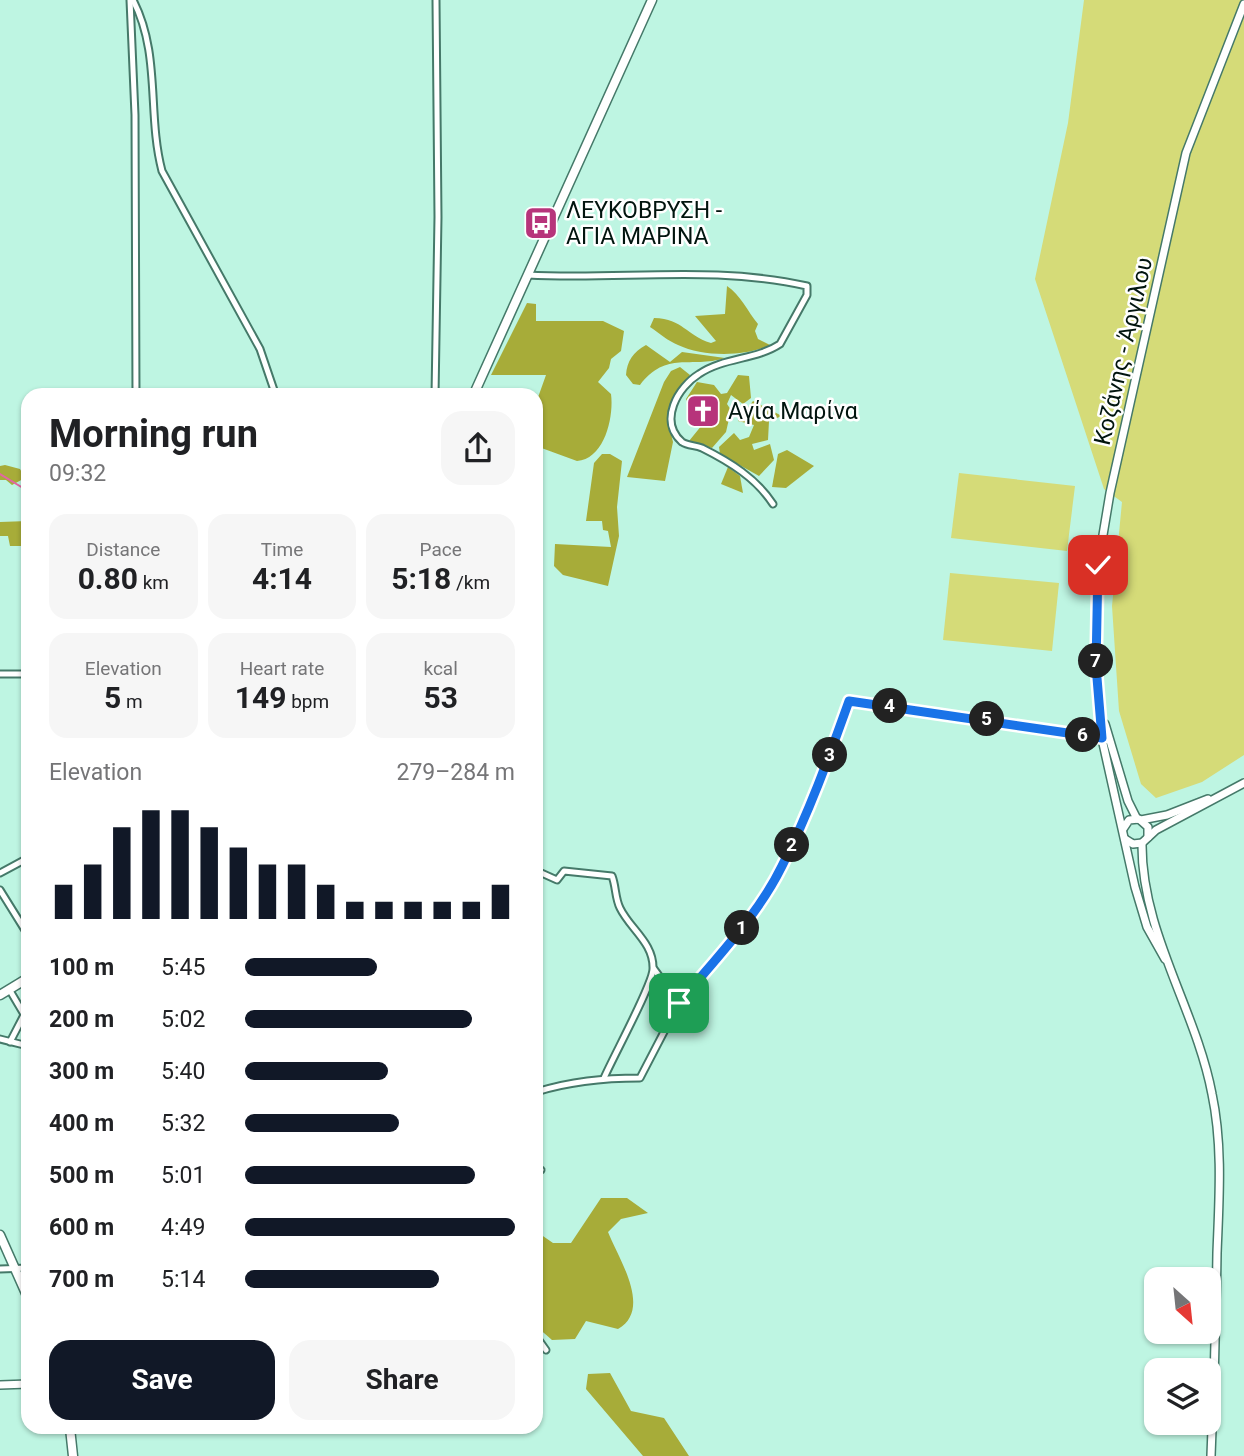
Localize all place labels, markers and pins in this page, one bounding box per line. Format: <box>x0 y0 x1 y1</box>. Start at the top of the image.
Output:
place label: ΛΕΥΚΟΒΡΥΣΗ - ΑΓΙΑ ΜΑΡΙΝΑ <box>566 197 722 250</box>
bus stop icon: ΛΕΥΚΟΒΡΥΣΗ - ΑΓΙΑ ΜΑΡΙΝΑ <box>522 204 560 242</box>
church icon: Αγία Μαρίνα <box>684 392 722 430</box>
place label: Αγία Μαρίνα <box>728 398 858 425</box>
pin <box>1068 535 1128 595</box>
pin: 7 <box>1078 644 1114 678</box>
pin: 4 <box>872 688 908 724</box>
pin: 5 <box>970 702 1004 736</box>
pin: 6 <box>1066 718 1100 752</box>
pin: 3 <box>812 738 848 772</box>
pin: 2 <box>774 828 810 862</box>
pin: 1 <box>724 911 760 946</box>
pin <box>649 973 709 1033</box>

